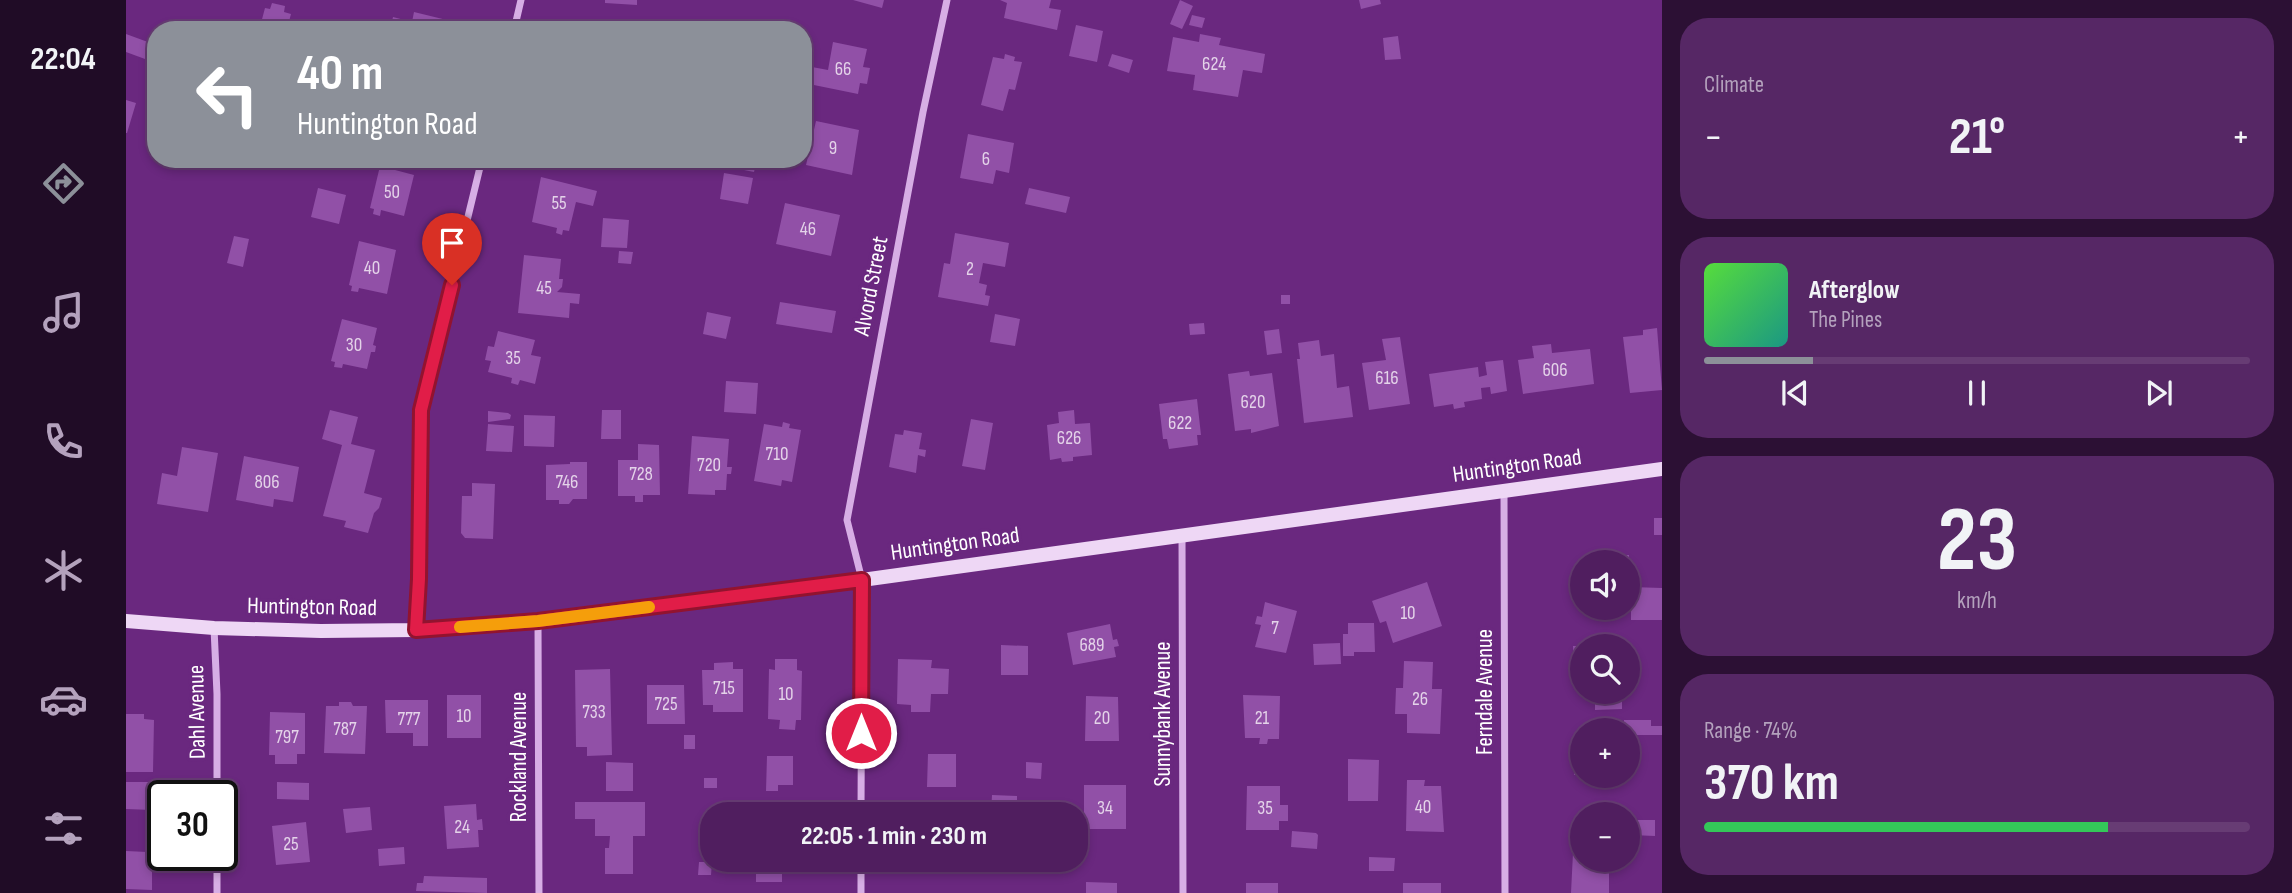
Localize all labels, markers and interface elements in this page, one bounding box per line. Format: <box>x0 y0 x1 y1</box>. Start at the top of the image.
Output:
text: 22:04 <box>30 40 96 79</box>
text: 40 m <box>297 45 383 104</box>
icon: left <box>182 49 273 140</box>
house number: 624 <box>1202 53 1226 76</box>
house number: 66 <box>835 58 851 81</box>
text: Climate <box>1704 71 1764 99</box>
text: Huntington Road <box>297 105 477 144</box>
text: 21° <box>1949 106 2005 169</box>
text: − <box>1704 115 1723 160</box>
text: + <box>2231 115 2250 160</box>
house number: 9 <box>829 137 837 160</box>
house number: 6 <box>982 148 990 171</box>
icon: directions <box>39 159 88 208</box>
house number: 50 <box>384 181 400 204</box>
house number: 55 <box>551 192 567 215</box>
pin <box>422 213 482 285</box>
house number: 46 <box>800 218 816 241</box>
icon: arrive <box>433 224 471 262</box>
street label: Alvord Street <box>847 234 894 339</box>
house number: 40 <box>364 257 380 280</box>
house number: 2 <box>966 258 974 281</box>
text: Afterglow <box>1809 275 1900 306</box>
house number: 45 <box>536 277 552 300</box>
icon: music <box>39 288 88 337</box>
text: The Pines <box>1809 306 1882 334</box>
house number: 30 <box>346 334 362 357</box>
house number: 35 <box>505 347 521 370</box>
house number: 606 <box>1542 359 1568 382</box>
house number: 616 <box>1375 367 1399 390</box>
icon: previous <box>1776 374 1814 412</box>
icon: pause <box>1958 374 1996 412</box>
icon: next <box>2140 374 2178 412</box>
house number: 620 <box>1241 391 1265 414</box>
house number: 622 <box>1168 412 1192 435</box>
icon: phone <box>39 417 88 466</box>
house number: 626 <box>1057 427 1081 450</box>
house number: 710 <box>766 443 788 466</box>
street label: Huntington Road <box>1451 443 1583 489</box>
house number: 720 <box>697 454 721 477</box>
house number: 728 <box>629 463 653 486</box>
house number: 806 <box>254 471 280 494</box>
house number: 746 <box>556 471 578 494</box>
text: 23 <box>1937 487 2017 596</box>
street label: Huntington Road <box>889 521 1021 567</box>
icon: climate <box>39 546 88 595</box>
map controls <box>1570 550 1640 872</box>
button: sound <box>1570 550 1640 620</box>
text: km/h <box>1957 587 1997 615</box>
street label: Huntington Road <box>247 592 377 622</box>
house number: 10 <box>1400 602 1416 625</box>
house number: 7 <box>1271 617 1279 640</box>
street label: Ferndale Avenue <box>1471 629 1499 755</box>
house number: 689 <box>1079 634 1105 657</box>
button: search <box>1570 634 1640 704</box>
street label: Sunnybank Avenue <box>1149 642 1177 786</box>
street label: Dahl Avenue <box>182 665 212 759</box>
icon: car <box>39 675 88 724</box>
house number: 715 <box>713 677 735 700</box>
house number: 10 <box>778 683 794 706</box>
house number: 26 <box>1412 688 1428 711</box>
street label: Rockland Avenue <box>505 692 533 822</box>
house number: 725 <box>654 693 678 716</box>
position arrow <box>824 696 898 770</box>
house number: 733 <box>582 701 606 724</box>
house number: 10 <box>456 705 472 728</box>
house number: 20 <box>1094 707 1110 730</box>
house number: 21 <box>1255 707 1270 730</box>
house number: 777 <box>398 708 421 731</box>
text: Range · 74% <box>1704 717 1798 745</box>
house number: 787 <box>333 718 357 741</box>
button: + <box>1570 718 1640 788</box>
house number: 797 <box>275 726 299 749</box>
text: 370 km <box>1704 752 1839 815</box>
speed limit sign: 30 <box>147 780 238 871</box>
house number: 40 <box>1415 796 1431 819</box>
house number: 34 <box>1097 797 1113 820</box>
house number: 35 <box>1257 797 1273 820</box>
button: − <box>1570 802 1640 872</box>
icon: filters <box>39 804 88 853</box>
house number: 24 <box>454 816 470 839</box>
text: 22:05 · 1 min · 230 m <box>801 821 987 852</box>
house number: 25 <box>283 833 299 856</box>

